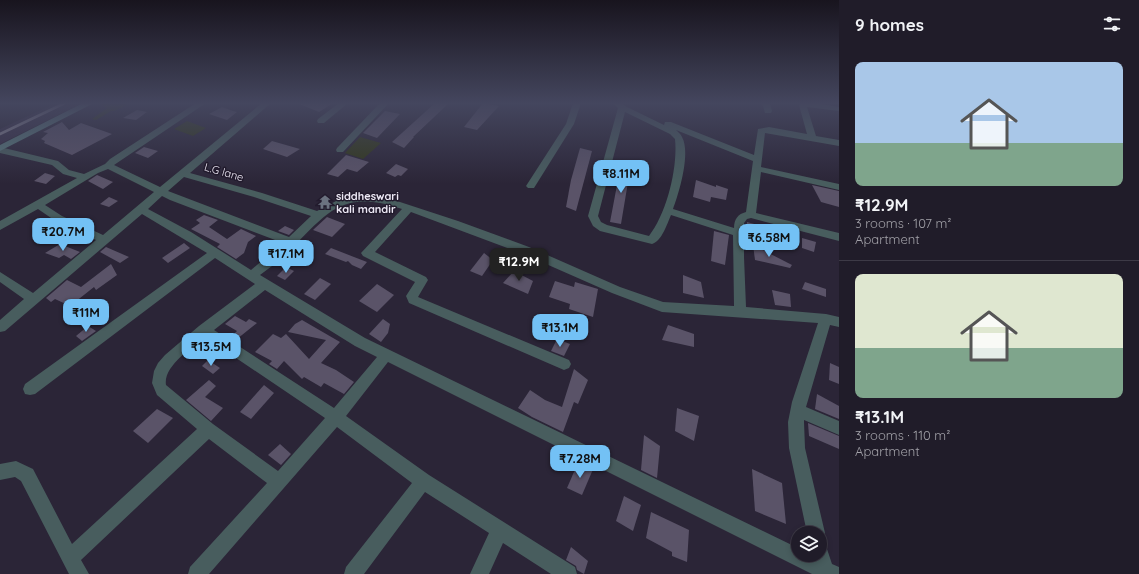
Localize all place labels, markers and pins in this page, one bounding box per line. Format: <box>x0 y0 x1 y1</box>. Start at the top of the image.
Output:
pin: ₹8.11M <box>588 160 654 194</box>
place label: siddheswari kali mandir <box>336 189 399 216</box>
temple icon: siddheswari kali mandir <box>317 194 333 210</box>
pin: ₹20.7M <box>30 218 96 252</box>
pin: ₹6.58M <box>736 224 802 258</box>
pin: ₹17.1M <box>253 240 319 274</box>
pin: ₹12.9M <box>486 248 552 282</box>
pin: ₹11M <box>62 299 110 333</box>
pin: ₹13.1M <box>527 314 593 348</box>
pin: ₹13.5M <box>178 333 244 367</box>
pin: ₹7.28M <box>547 445 613 479</box>

